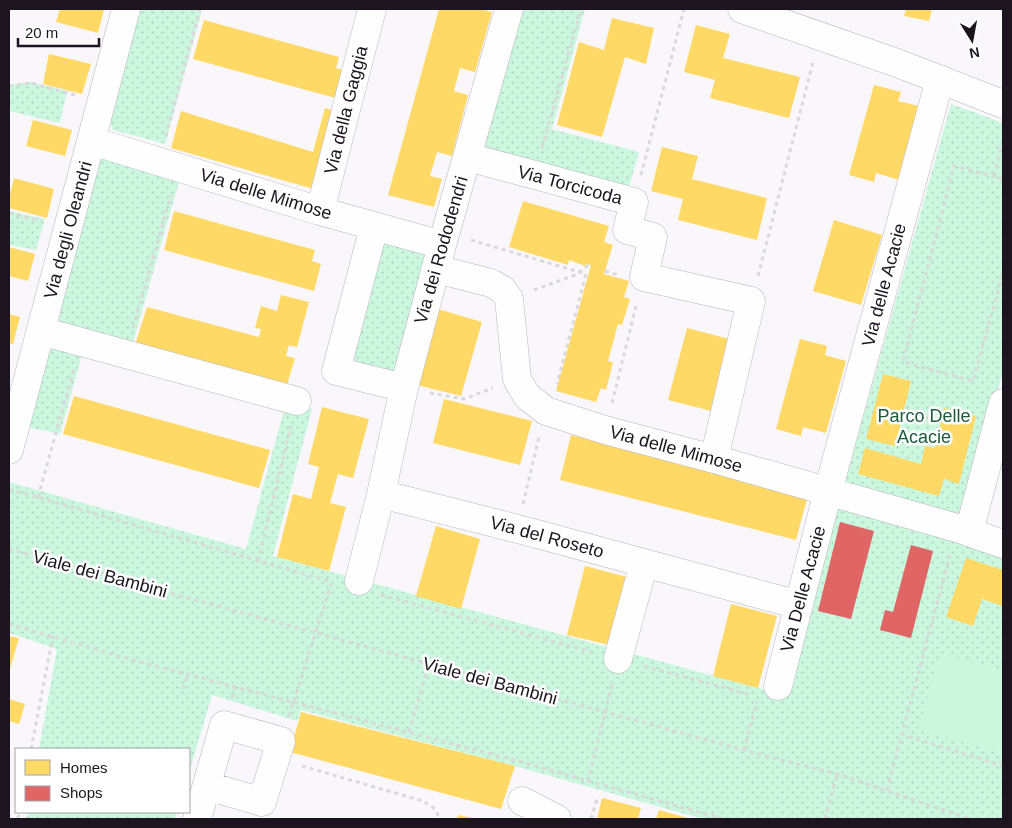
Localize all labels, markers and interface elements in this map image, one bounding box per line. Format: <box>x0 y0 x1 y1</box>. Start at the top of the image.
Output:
scale bar <box>18 15 99 47</box>
north arrow <box>947 15 997 65</box>
text: 20 m <box>25 24 58 41</box>
street label: Via della Gaggia <box>320 43 372 176</box>
text: N <box>968 44 981 62</box>
street label: Via degli Oleandri <box>40 159 96 301</box>
street label: Via Torcicoda <box>516 161 625 209</box>
street label: Via delle Mimose <box>198 164 334 224</box>
street label: Via dei Rododendri <box>410 174 472 326</box>
street label: Via delle Acacie <box>858 221 910 349</box>
park label: Parco Delle Acacie <box>877 406 971 447</box>
street label: Via delle Mimose <box>607 422 745 476</box>
street label: Via del Roseto <box>488 512 606 562</box>
street label: Via Delle Acacie <box>777 524 829 654</box>
street label: Viale dei Bambini <box>30 546 170 602</box>
street label: Viale dei Bambini <box>420 653 560 709</box>
legend <box>15 748 190 813</box>
text: Homes <box>60 759 108 776</box>
text: Shops <box>60 784 103 801</box>

